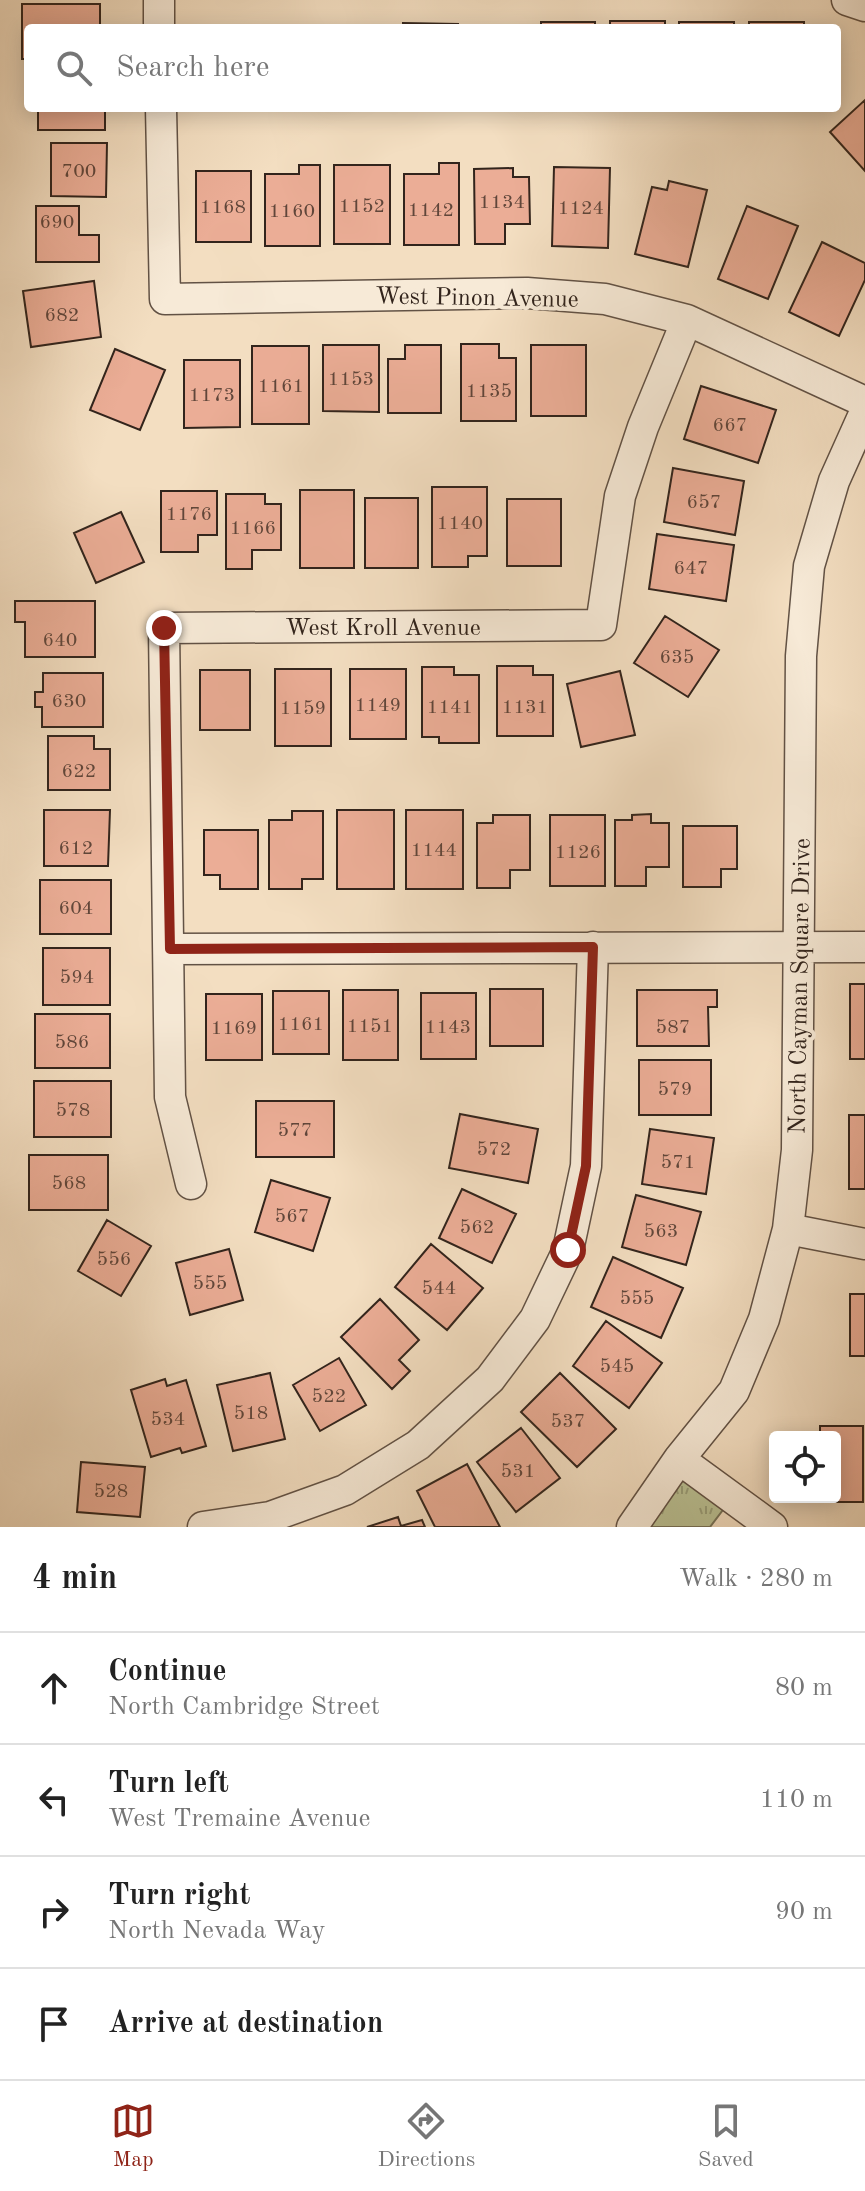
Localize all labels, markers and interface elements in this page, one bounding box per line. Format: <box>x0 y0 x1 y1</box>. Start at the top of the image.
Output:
search box <box>24 24 841 112</box>
icon: search <box>52 46 96 90</box>
text: Search here <box>116 53 270 83</box>
house number: 700 <box>62 162 96 182</box>
house number: 1134 <box>479 193 525 213</box>
house number: 1152 <box>339 197 385 217</box>
house number: 1168 <box>200 198 246 218</box>
house number: 1124 <box>558 199 604 219</box>
house number: 1142 <box>408 201 454 221</box>
house number: 1160 <box>269 202 315 222</box>
house number: 690 <box>40 213 74 233</box>
street label: West Pinon Avenue <box>375 285 579 313</box>
house number: 682 <box>45 306 79 326</box>
house number: 1153 <box>328 370 374 390</box>
house number: 1161 <box>258 377 304 397</box>
house number: 1135 <box>466 382 512 402</box>
house number: 1173 <box>189 386 235 406</box>
house number: 667 <box>713 416 747 436</box>
house number: 657 <box>687 493 721 513</box>
house number: 1176 <box>166 505 212 525</box>
house number: 1140 <box>437 514 483 534</box>
house number: 1166 <box>230 519 276 539</box>
house number: 647 <box>674 559 708 579</box>
route end <box>146 610 182 646</box>
street label: West Kroll Avenue <box>285 617 481 641</box>
house number: 640 <box>43 631 77 651</box>
house number: 635 <box>660 648 694 668</box>
house number: 630 <box>52 692 86 712</box>
house number: 1149 <box>355 696 401 716</box>
house number: 1141 <box>427 698 473 718</box>
house number: 1131 <box>502 698 548 718</box>
house number: 1159 <box>280 699 326 719</box>
house number: 622 <box>62 762 96 782</box>
street label: North Cayman Square Drive <box>786 838 816 1134</box>
house number: 612 <box>59 839 93 859</box>
house number: 1144 <box>411 841 457 861</box>
house number: 1126 <box>555 843 601 863</box>
house number: 604 <box>59 899 93 919</box>
house number: 594 <box>60 968 94 988</box>
house number: 1161 <box>278 1015 324 1035</box>
house number: 1151 <box>347 1017 393 1037</box>
house number: 1143 <box>425 1018 471 1038</box>
house number: 587 <box>656 1018 690 1038</box>
house number: 1169 <box>211 1019 257 1039</box>
house number: 586 <box>55 1033 89 1053</box>
house number: 579 <box>658 1080 692 1100</box>
house number: 578 <box>56 1101 90 1121</box>
house number: 577 <box>278 1121 312 1141</box>
house number: 572 <box>477 1140 511 1160</box>
house number: 571 <box>661 1153 695 1173</box>
house number: 568 <box>52 1174 86 1194</box>
house number: 567 <box>275 1207 309 1227</box>
house number: 562 <box>460 1218 494 1238</box>
house number: 563 <box>644 1222 678 1242</box>
route start <box>550 1232 586 1268</box>
house number: 556 <box>97 1250 131 1270</box>
house number: 555 <box>193 1274 227 1294</box>
house number: 544 <box>422 1279 456 1299</box>
house number: 555 <box>620 1289 654 1309</box>
house number: 545 <box>600 1357 634 1377</box>
house number: 522 <box>312 1387 346 1407</box>
house number: 518 <box>234 1404 268 1424</box>
house number: 534 <box>151 1410 185 1430</box>
house number: 537 <box>551 1412 585 1432</box>
map controls <box>769 1431 841 1503</box>
button: locate <box>769 1431 841 1503</box>
house number: 531 <box>501 1462 535 1482</box>
house number: 528 <box>94 1482 128 1502</box>
text: 4 min <box>32 1562 117 1596</box>
text: Walk · 280 m <box>679 1566 833 1592</box>
text: Continue <box>108 1657 227 1687</box>
icon: ahead <box>32 1666 76 1710</box>
text: 80 m <box>775 1675 833 1701</box>
text: North Cambridge Street <box>108 1694 380 1720</box>
text: Turn left <box>108 1769 229 1799</box>
icon: left <box>32 1778 76 1822</box>
text: 110 m <box>760 1787 833 1813</box>
text: West Tremaine Avenue <box>108 1806 370 1832</box>
text: Turn right <box>108 1881 250 1911</box>
icon: right <box>32 1890 76 1934</box>
text: 90 m <box>775 1899 833 1925</box>
text: North Nevada Way <box>108 1918 325 1944</box>
icon: arrive <box>32 2002 76 2046</box>
text: Arrive at destination <box>108 2009 383 2039</box>
tab: Map <box>111 2099 155 2174</box>
tab: Directions <box>378 2099 475 2174</box>
tab: Saved <box>698 2099 754 2174</box>

